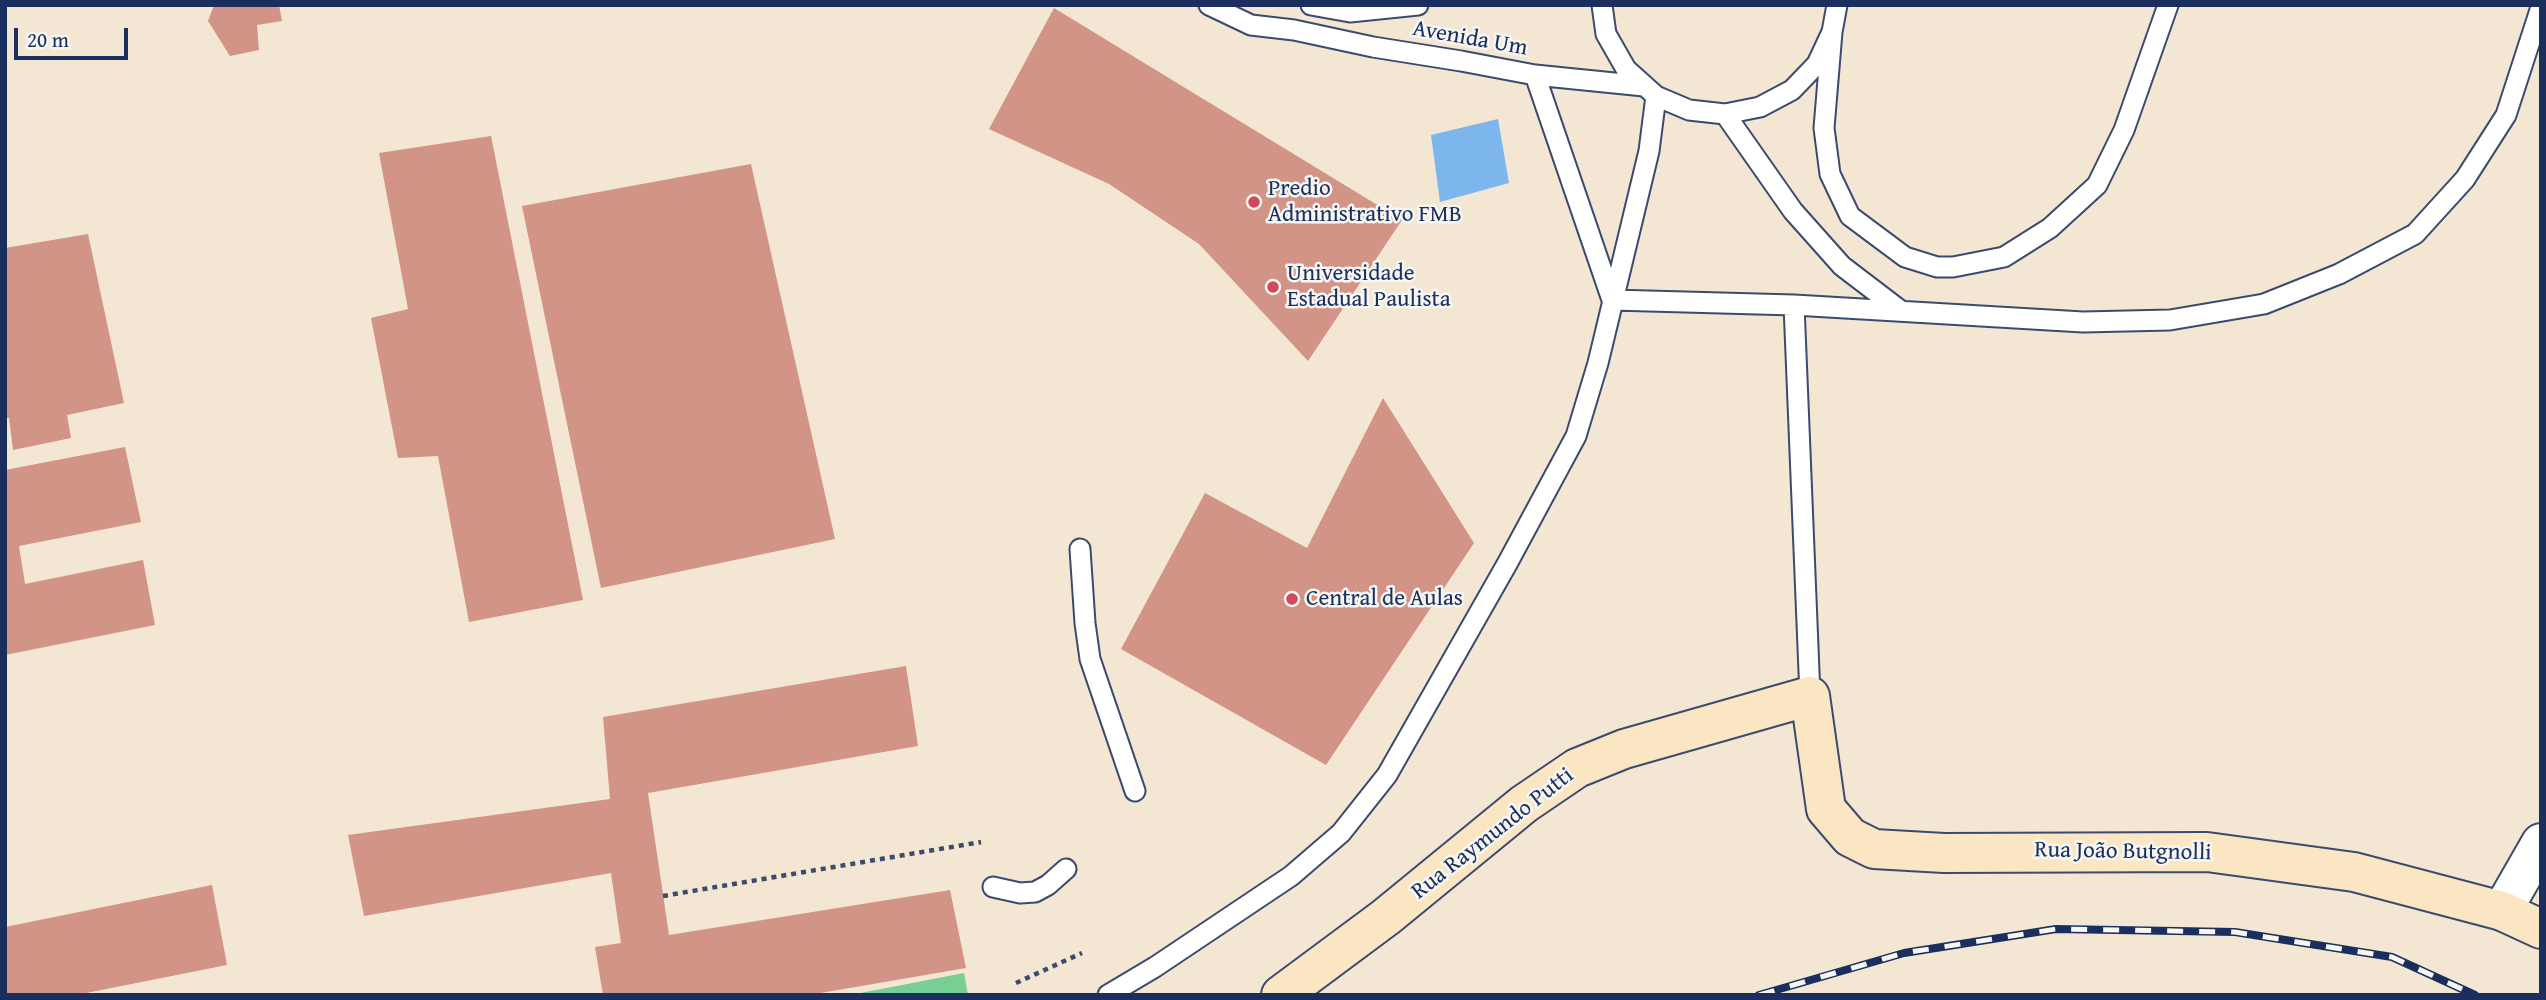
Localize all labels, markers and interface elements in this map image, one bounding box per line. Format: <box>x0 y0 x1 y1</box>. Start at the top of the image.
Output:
scale bar <box>18 14 131 58</box>
street label: Avenida Um <box>1410 15 1530 63</box>
text: 20 m <box>27 24 69 55</box>
place label: Predio Administrativo FMB <box>1268 175 1462 229</box>
marker: Predio Administrativo FMB <box>1246 194 1262 210</box>
place label: Universidade Estadual Paulista <box>1287 260 1451 314</box>
marker: Universidade Estadual Paulista <box>1265 279 1281 295</box>
place label: Central de Aulas <box>1306 585 1463 613</box>
marker: Central de Aulas <box>1284 591 1300 607</box>
street label: Rua Raymundo Putti <box>1407 762 1579 906</box>
street label: Rua João Butgnolli <box>2034 837 2212 867</box>

